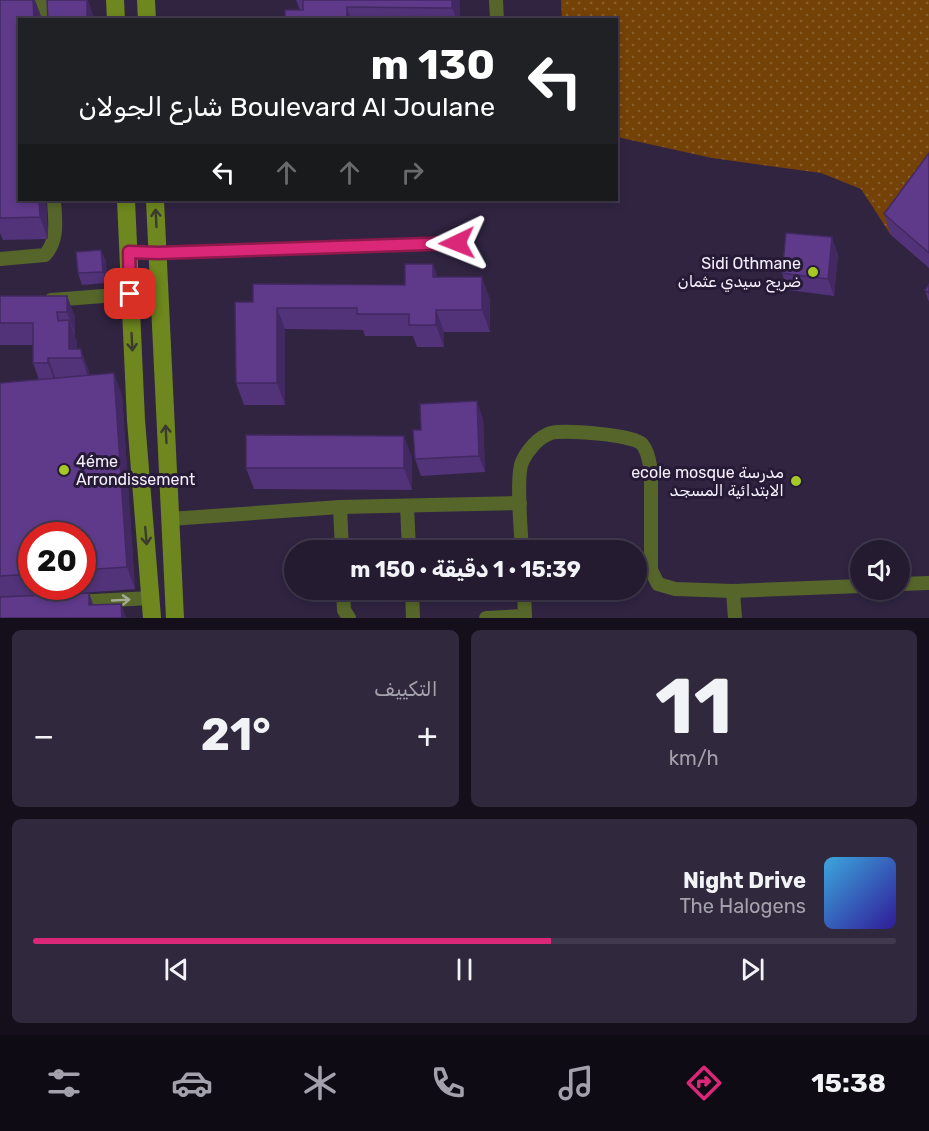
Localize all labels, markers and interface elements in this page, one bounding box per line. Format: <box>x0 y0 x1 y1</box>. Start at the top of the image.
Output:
text: 130 m <box>370 40 495 90</box>
icon: left <box>516 42 594 120</box>
text: Boulevard Al Joulane شارع الجولان <box>78 91 495 123</box>
icon: left <box>207 156 240 189</box>
icon: ahead <box>270 156 303 189</box>
icon: ahead <box>333 156 366 189</box>
icon: right <box>396 156 429 189</box>
one-way arrow <box>151 208 162 228</box>
position arrow <box>425 211 489 275</box>
place label: Sidi Othmane ضريح سيدي عثمان <box>678 254 801 293</box>
marker: Sidi Othmane ضريح سيدي عثمان <box>806 265 820 279</box>
pin <box>104 268 155 319</box>
icon: arrive <box>113 277 146 310</box>
one-way arrow <box>127 331 138 351</box>
one-way arrow <box>161 424 172 444</box>
place label: 4éme Arrondissement <box>76 452 195 489</box>
marker: 4éme Arrondissement <box>57 463 71 477</box>
place label: ecole mosque مدرسة الابتدائية المسجد <box>631 463 784 500</box>
marker: ecole mosque مدرسة الابتدائية المسجد <box>789 474 803 488</box>
speed limit sign: 20 <box>18 522 96 600</box>
one-way arrow <box>141 526 152 546</box>
map controls <box>850 540 910 600</box>
button: sound <box>850 540 910 600</box>
text: 15:39 · 1 دقيقة · 150 m <box>350 556 581 583</box>
one-way arrow <box>111 594 131 605</box>
text: 11 <box>655 660 733 753</box>
text: التكييف <box>374 677 438 701</box>
text: 21° <box>201 708 271 761</box>
text: − <box>33 716 54 755</box>
text: + <box>417 716 437 755</box>
text: km/h <box>669 746 719 770</box>
text: Night Drive <box>683 867 806 894</box>
text: The Halogens <box>679 894 806 918</box>
icon: previous <box>160 953 193 986</box>
icon: pause <box>448 953 481 986</box>
icon: next <box>736 953 769 986</box>
icon: filters <box>43 1062 85 1104</box>
icon: car <box>171 1062 213 1104</box>
icon: climate <box>299 1062 341 1104</box>
icon: phone <box>427 1062 469 1104</box>
icon: music <box>555 1062 597 1104</box>
icon: directions <box>683 1062 725 1104</box>
text: 15:38 <box>811 1067 886 1099</box>

